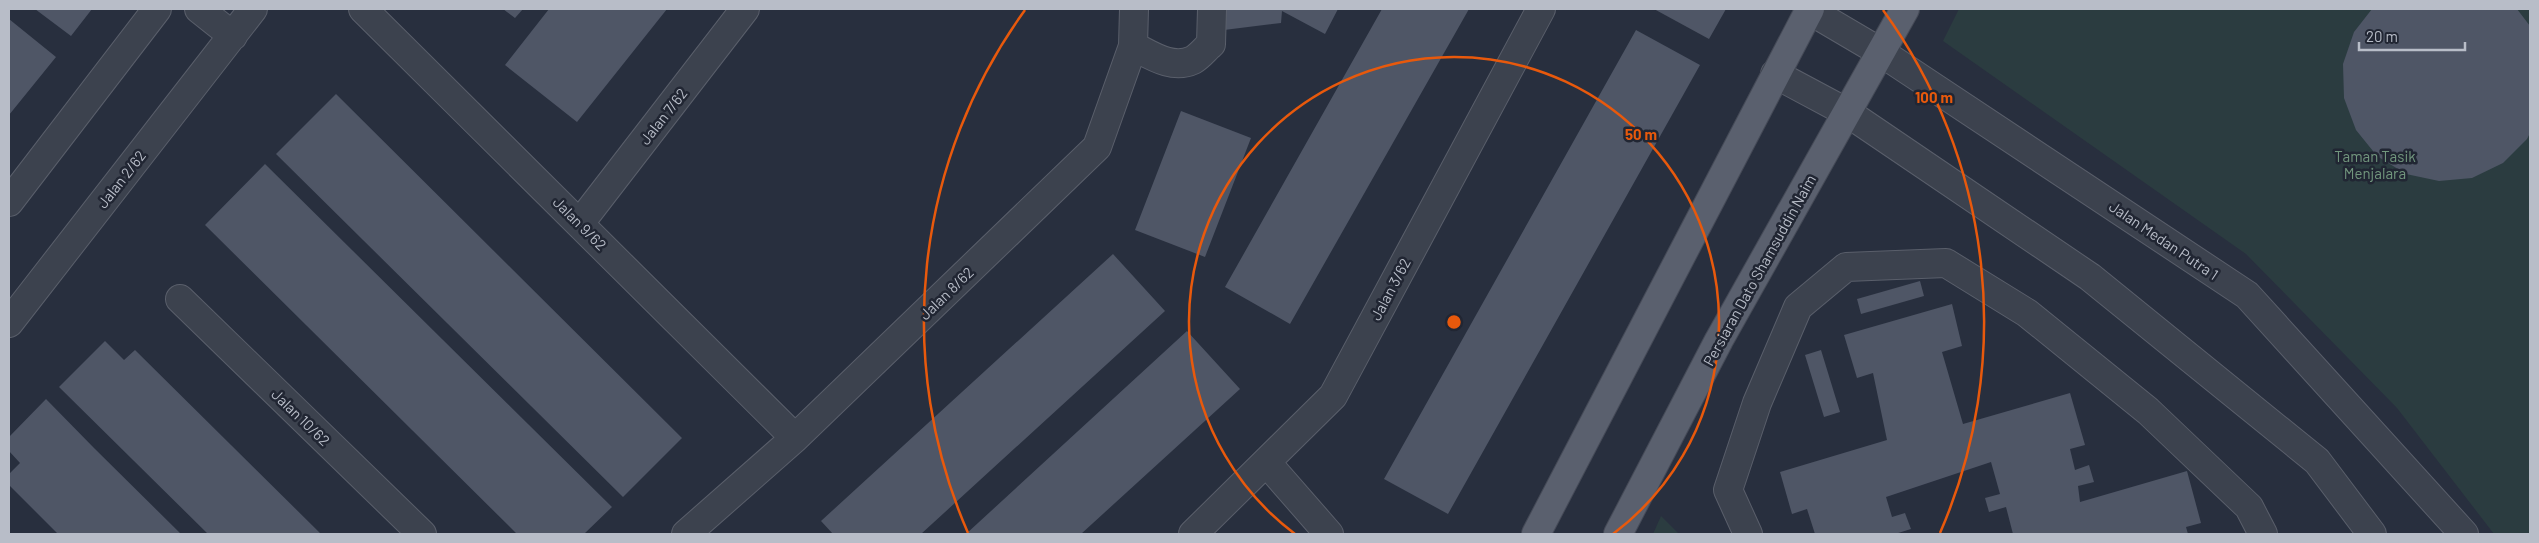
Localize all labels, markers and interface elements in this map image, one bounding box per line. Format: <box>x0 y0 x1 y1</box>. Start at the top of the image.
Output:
scale bar <box>2359 20 2465 52</box>
text: 20 m <box>2366 27 2398 45</box>
street label: Jalan 7/62 <box>635 84 691 148</box>
text: 100 m <box>1915 88 1953 106</box>
text: 50 m <box>1625 125 1657 143</box>
street label: Jalan 2/62 <box>93 147 149 211</box>
park label: Taman Tasik Menjalara <box>2334 147 2416 182</box>
street label: Persiaran Dato Shamsuddin Naim <box>1699 171 1819 369</box>
street label: Jalan 9/62 <box>550 193 610 253</box>
street label: Jalan Medan Putra 1 <box>2106 197 2222 283</box>
street label: Jalan 3/62 <box>1366 255 1414 323</box>
street label: Jalan 8/62 <box>915 263 977 323</box>
centre of rings <box>1445 313 1463 331</box>
street label: Jalan 10/62 <box>268 385 334 449</box>

